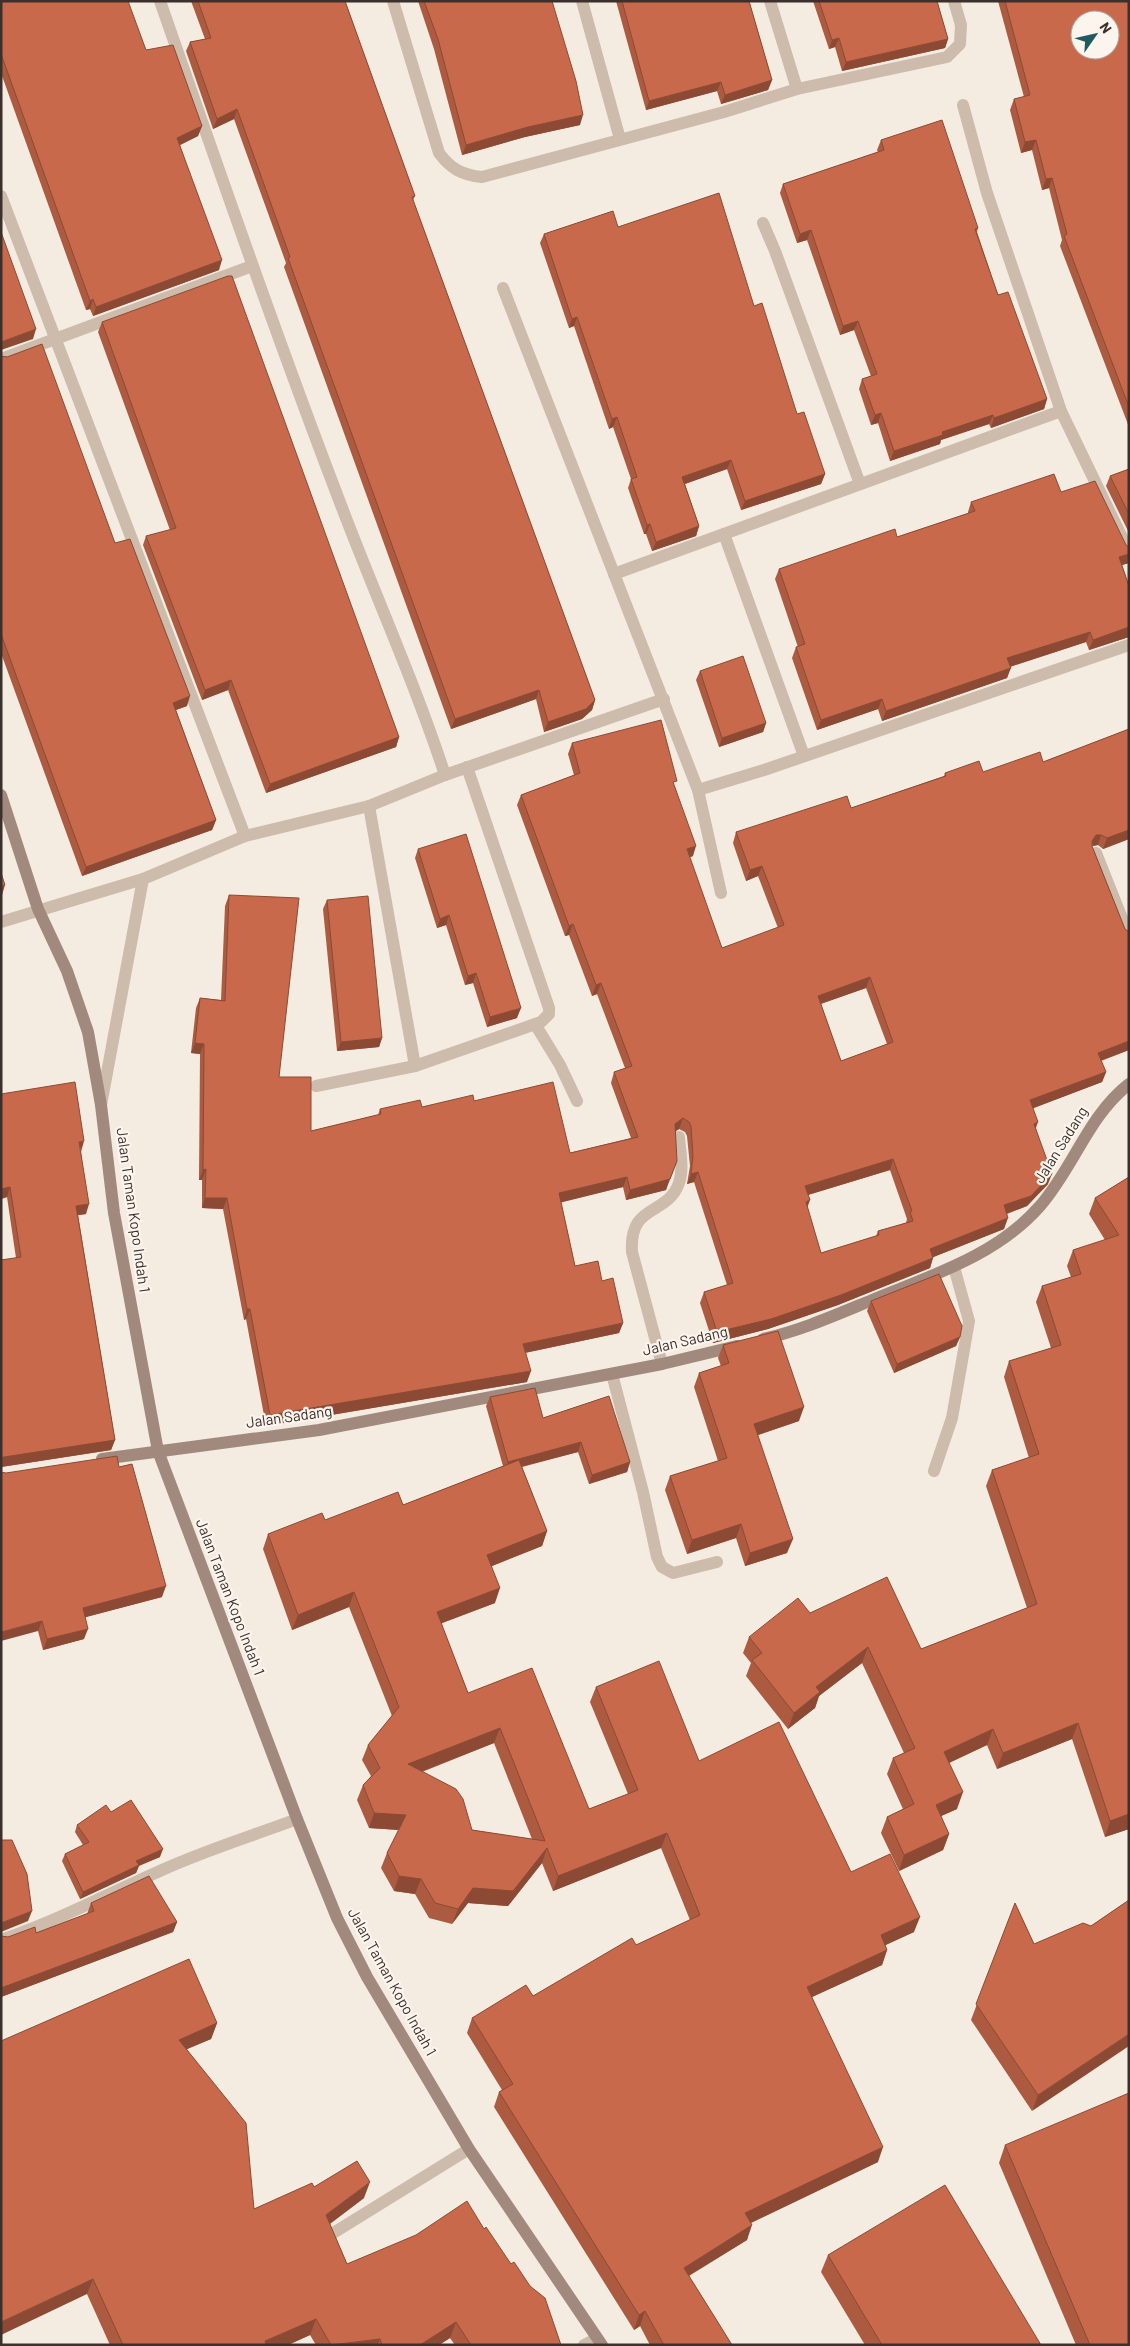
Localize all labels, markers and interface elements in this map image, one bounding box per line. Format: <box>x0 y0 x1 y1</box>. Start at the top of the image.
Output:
north arrow <box>1070 10 1120 60</box>
text: N <box>1097 19 1116 36</box>
street label: Jalan Sadang <box>1029 1103 1091 1186</box>
street label: Jalan Taman Kopo Indah 1 <box>114 1126 154 1293</box>
street label: Jalan Sadang <box>640 1321 729 1359</box>
street label: Jalan Sadang <box>245 1401 333 1431</box>
street label: Jalan Taman Kopo Indah 1 <box>193 1516 269 1677</box>
street label: Jalan Taman Kopo Indah 1 <box>345 1904 441 2059</box>

